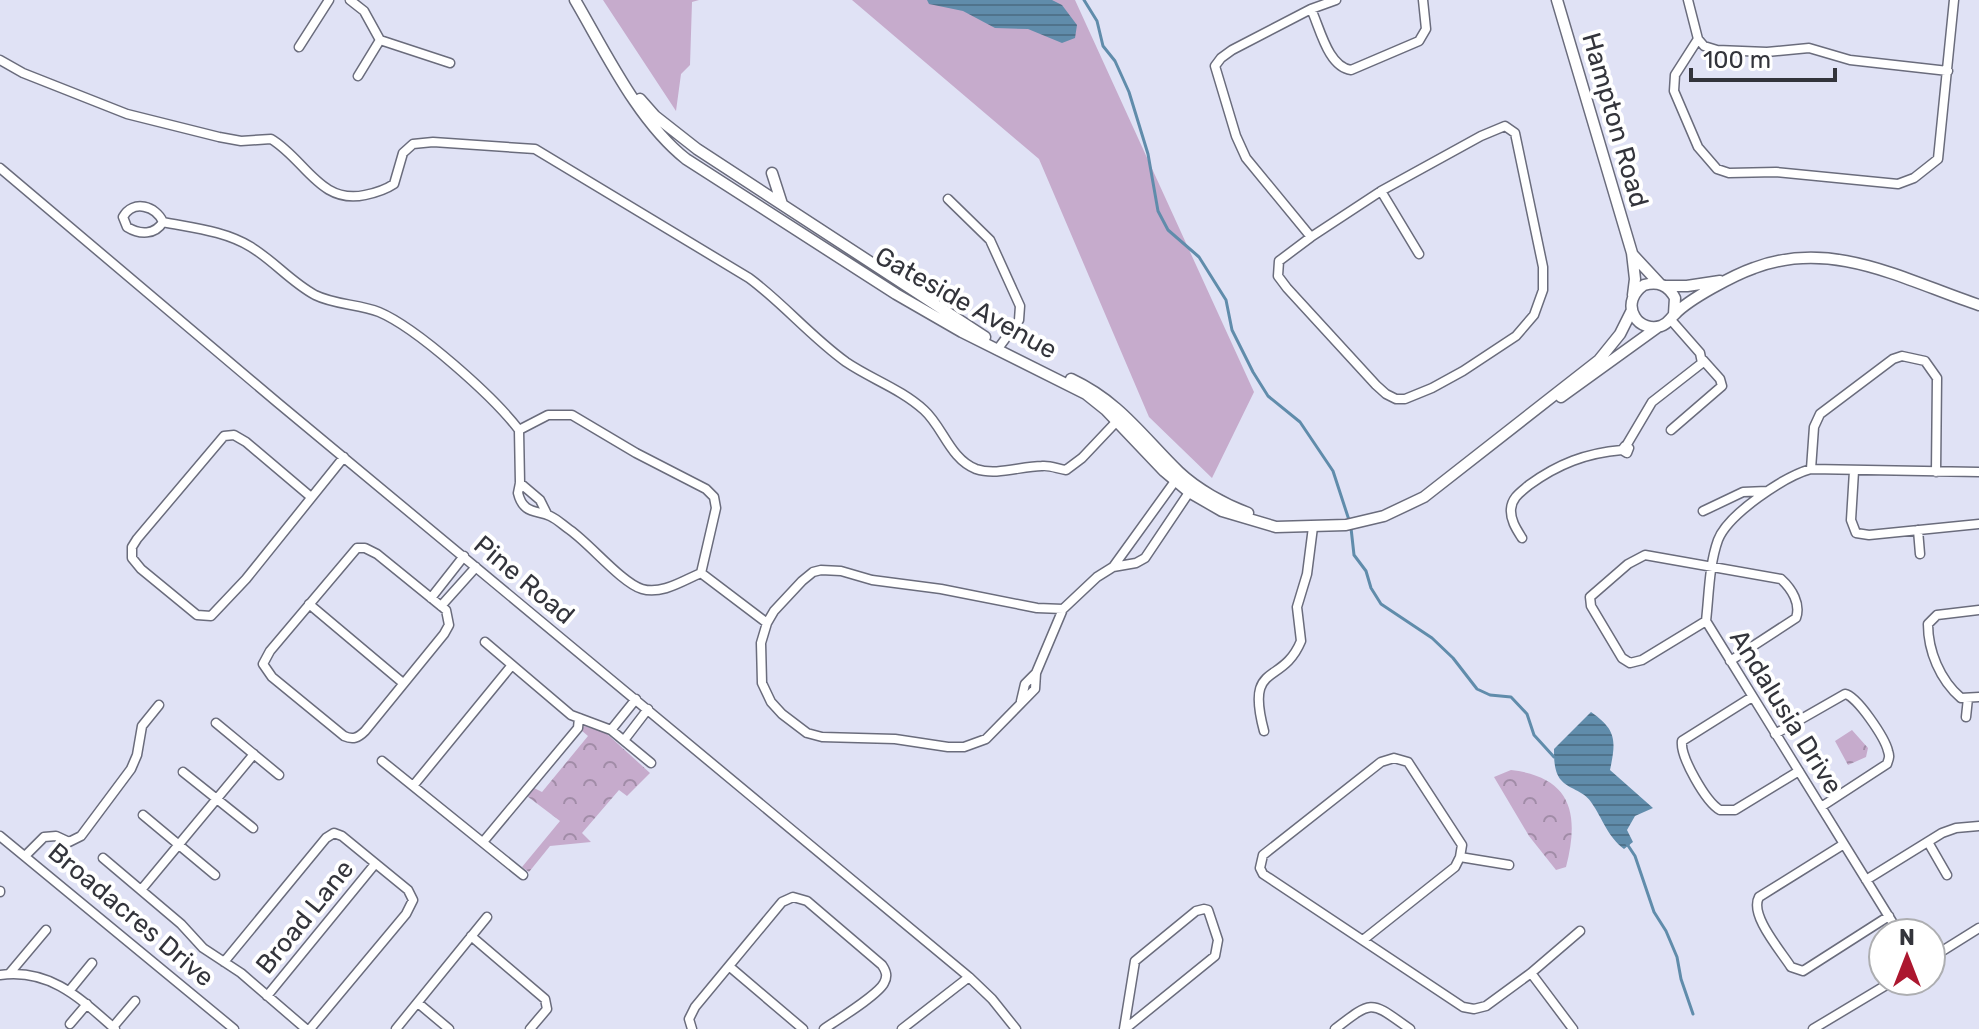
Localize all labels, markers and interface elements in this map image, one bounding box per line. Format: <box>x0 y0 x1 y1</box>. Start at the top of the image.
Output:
street label: Hampton Road <box>1575 29 1655 211</box>
scale bar <box>1691 32 1835 82</box>
text: 100 m <box>1703 46 1771 74</box>
street label: Gateside Avenue <box>870 240 1062 366</box>
street label: Pine Road <box>468 529 580 631</box>
street label: Andalusia Drive <box>1723 624 1849 800</box>
street label: Broadacres Drive <box>42 837 220 993</box>
street label: Broad Lane <box>250 854 360 980</box>
north arrow <box>1867 917 1947 997</box>
text: N <box>1899 924 1915 951</box>

